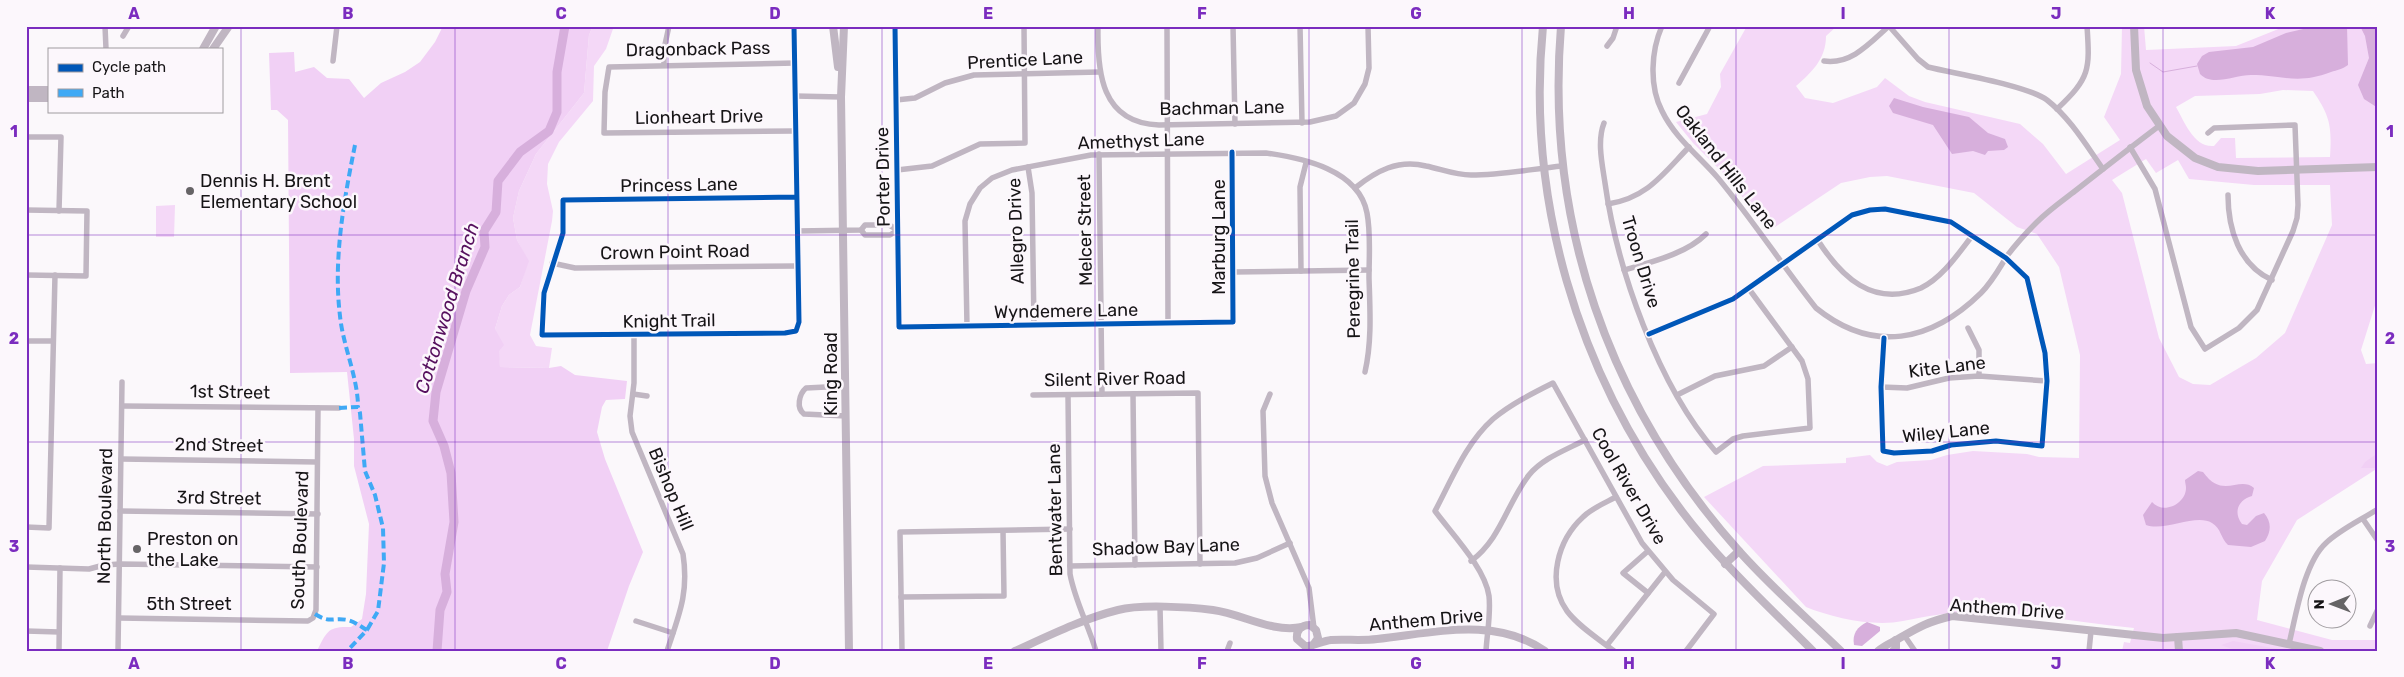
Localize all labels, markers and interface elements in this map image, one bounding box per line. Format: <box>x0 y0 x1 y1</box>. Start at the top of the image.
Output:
text: A <box>128 4 140 23</box>
text: B <box>342 4 354 23</box>
text: C <box>555 4 567 23</box>
text: D <box>769 4 781 23</box>
text: E <box>983 4 993 23</box>
text: F <box>1197 4 1207 23</box>
text: G <box>1410 4 1422 23</box>
text: H <box>1623 4 1635 23</box>
text: I <box>1840 4 1846 23</box>
text: J <box>2051 4 2061 23</box>
text: K <box>2265 4 2276 23</box>
street label: Dragonback Pass <box>625 37 771 61</box>
street label: Prentice Lane <box>967 46 1083 74</box>
legend <box>48 48 222 112</box>
text: Cycle path <box>92 58 166 76</box>
text: Path <box>92 84 125 102</box>
street label: Bachman Lane <box>1159 96 1285 120</box>
street label: Oakland Hills Lane <box>1670 100 1782 234</box>
street label: Lionheart Drive <box>635 105 763 129</box>
text: 1 <box>10 122 18 141</box>
text: 1 <box>2386 122 2394 141</box>
street label: Porter Drive <box>871 127 895 227</box>
street label: Amethyst Lane <box>1077 128 1205 154</box>
place label: Dennis H. Brent Elementary School <box>200 170 357 213</box>
street label: Princess Lane <box>620 173 738 197</box>
street label: Melcer Street <box>1073 174 1097 286</box>
street label: Allegro Drive <box>1003 177 1029 285</box>
street label: Marburg Lane <box>1208 179 1230 295</box>
marker: Dennis H. Brent Elementary School <box>184 185 196 197</box>
street label: Troon Drive <box>1617 213 1665 311</box>
street label: Peregrine Trail <box>1341 219 1365 339</box>
water label: Cottonwood Branch <box>410 220 484 396</box>
street label: Crown Point Road <box>600 240 750 264</box>
street label: Wyndemere Lane <box>994 299 1138 323</box>
street label: Knight Trail <box>622 309 716 333</box>
text: 2 <box>9 329 19 348</box>
text: 2 <box>2385 329 2395 348</box>
street label: King Road <box>820 332 842 416</box>
street label: Kite Lane <box>1907 351 1987 383</box>
street label: Silent River Road <box>1044 367 1186 391</box>
street label: 1st Street <box>190 380 270 404</box>
street label: Wiley Lane <box>1901 416 1991 448</box>
street label: Cool River Drive <box>1587 424 1671 548</box>
street label: 2nd Street <box>174 433 264 457</box>
street label: Bentwater Lane <box>1043 443 1067 577</box>
street label: Bishop Hill <box>644 444 698 534</box>
street label: North Boulevard <box>93 448 117 584</box>
street label: South Boulevard <box>287 470 313 610</box>
street label: 3rd Street <box>176 486 262 510</box>
place label: Preston on the Lake <box>147 528 238 571</box>
street label: Shadow Bay Lane <box>1092 533 1240 561</box>
text: 3 <box>9 537 19 556</box>
text: 3 <box>2385 537 2395 556</box>
marker: Preston on the Lake <box>131 543 143 555</box>
north arrow <box>2306 580 2356 630</box>
street label: 5th Street <box>146 593 232 615</box>
street label: Anthem Drive <box>1949 594 2065 624</box>
text: N <box>2311 599 2328 609</box>
street label: Anthem Drive <box>1368 604 1484 636</box>
text: A <box>128 654 140 673</box>
text: B <box>342 654 354 673</box>
text: C <box>555 654 567 673</box>
text: D <box>769 654 781 673</box>
text: E <box>983 654 993 673</box>
text: F <box>1197 654 1207 673</box>
text: G <box>1410 654 1422 673</box>
text: H <box>1623 654 1635 673</box>
text: I <box>1840 654 1846 673</box>
text: J <box>2051 654 2061 673</box>
text: K <box>2265 654 2276 673</box>

